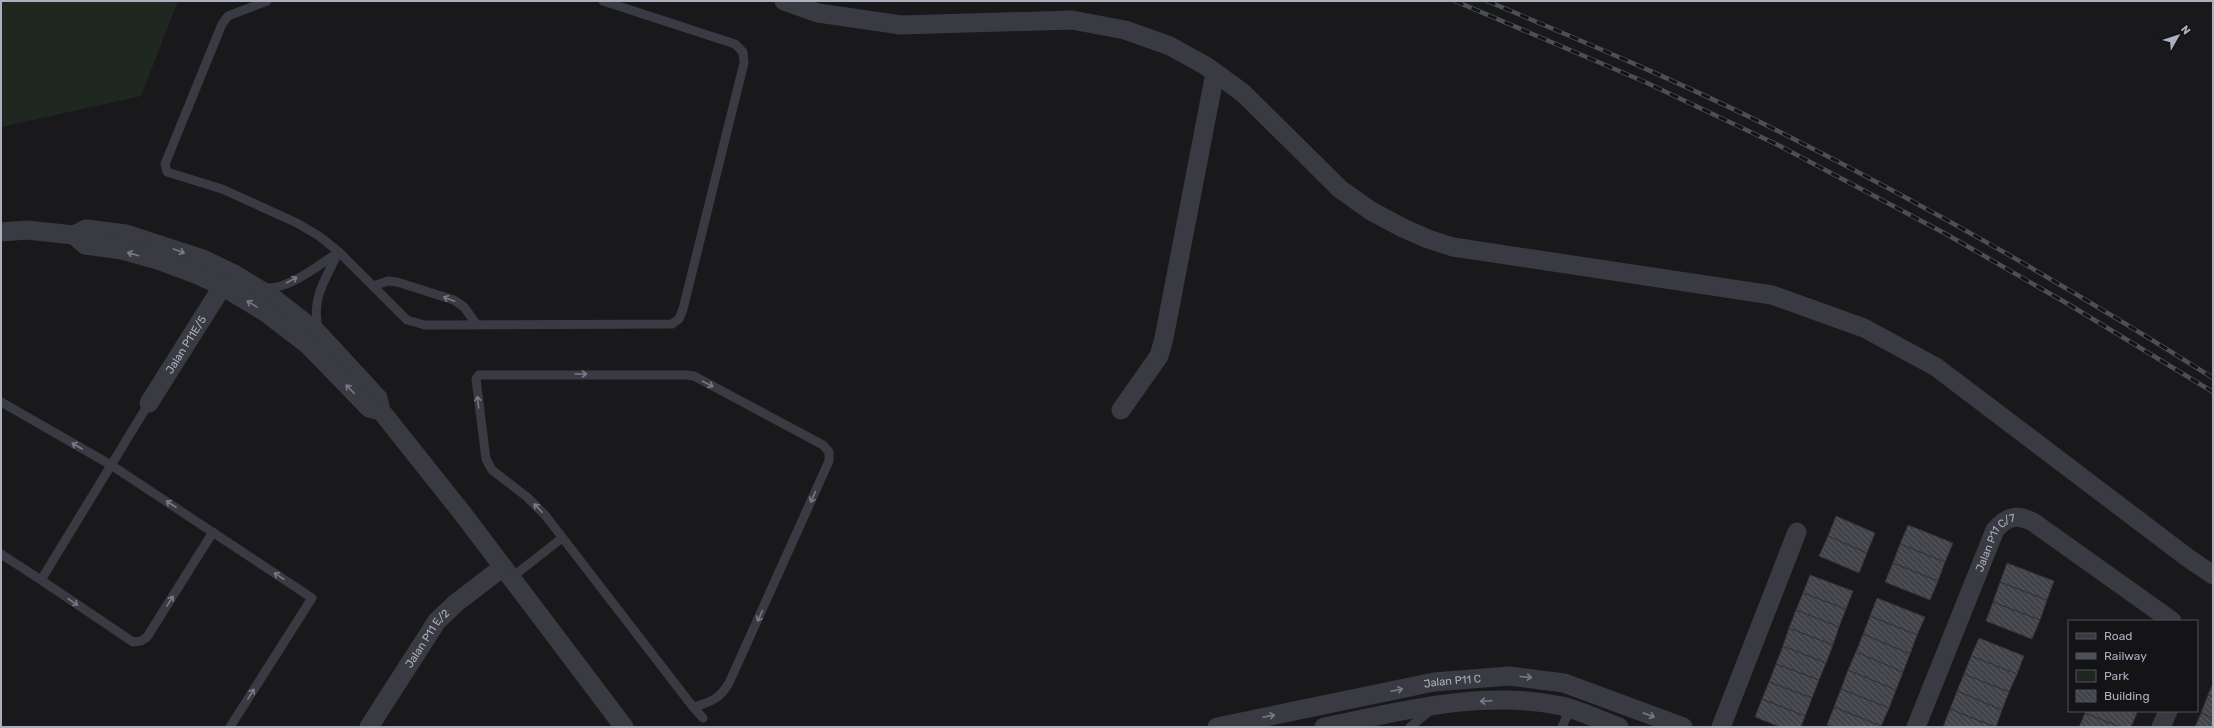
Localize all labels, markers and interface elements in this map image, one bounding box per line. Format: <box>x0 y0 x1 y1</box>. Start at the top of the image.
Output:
north arrow <box>2158 16 2198 56</box>
text: N <box>2178 23 2193 37</box>
one-way arrow <box>172 247 184 255</box>
one-way arrow <box>127 249 140 257</box>
one-way arrow <box>286 276 298 283</box>
one-way arrow <box>444 295 456 303</box>
one-way arrow <box>247 300 258 308</box>
street label: Jalan P11E/5 <box>163 313 209 376</box>
one-way arrow <box>574 370 587 378</box>
one-way arrow <box>702 381 714 388</box>
one-way arrow <box>346 384 355 394</box>
one-way arrow <box>474 395 482 408</box>
one-way arrow <box>71 441 83 449</box>
one-way arrow <box>809 491 816 503</box>
one-way arrow <box>165 500 177 508</box>
one-way arrow <box>533 503 543 513</box>
street label: Jalan P11 C/7 <box>1972 511 2017 574</box>
one-way arrow <box>274 572 285 580</box>
one-way arrow <box>166 596 174 607</box>
one-way arrow <box>68 598 79 606</box>
street label: Jalan P11 E/2 <box>402 606 452 670</box>
one-way arrow <box>756 609 763 621</box>
legend <box>2068 620 2198 712</box>
text: Road <box>2104 629 2132 643</box>
text: Railway <box>2104 649 2147 663</box>
text: Park <box>2104 669 2130 683</box>
street label: Jalan P11 C <box>1422 672 1482 690</box>
one-way arrow <box>1519 674 1532 681</box>
one-way arrow <box>1390 686 1403 694</box>
one-way arrow <box>247 688 255 700</box>
text: Building <box>2104 689 2150 703</box>
one-way arrow <box>1480 698 1493 705</box>
one-way arrow <box>1643 711 1655 719</box>
one-way arrow <box>1262 712 1275 720</box>

